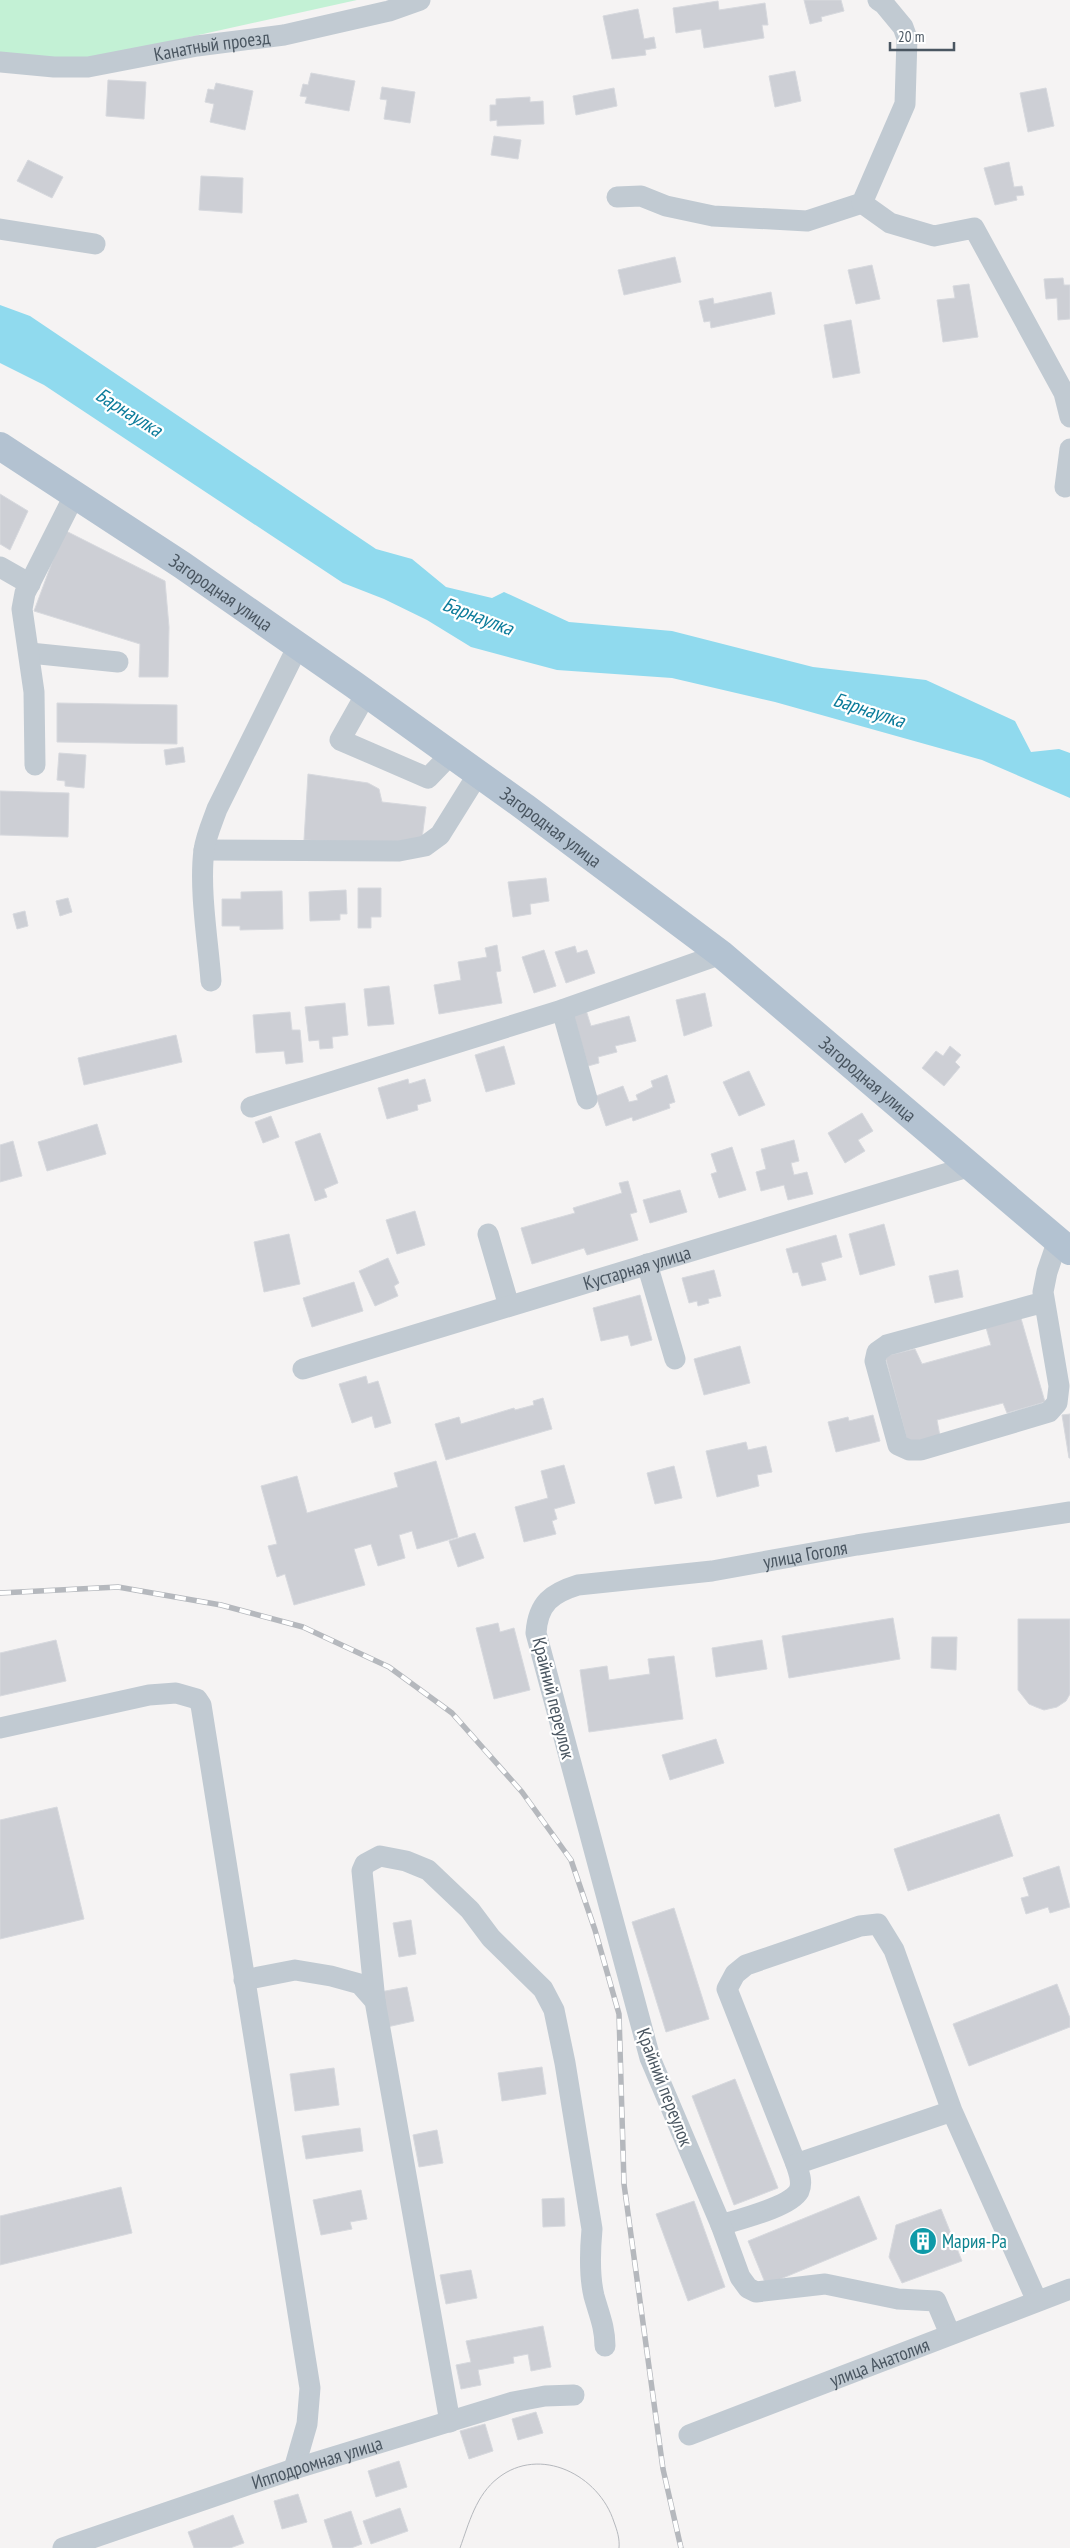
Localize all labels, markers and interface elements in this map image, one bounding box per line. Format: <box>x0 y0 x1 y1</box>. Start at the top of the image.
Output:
scale bar <box>890 20 954 52</box>
street label: Канатный проезд <box>152 25 272 66</box>
text: 20 m <box>898 27 924 46</box>
water label: Барнаулка <box>91 382 168 443</box>
street label: Загородная улица <box>165 548 277 636</box>
water label: Барнаулка <box>439 591 518 642</box>
water label: Барнаулка <box>830 686 909 734</box>
street label: Загородная улица <box>496 781 607 873</box>
street label: Загородная улица <box>814 1031 921 1127</box>
street label: Кустарная улица <box>580 1240 694 1295</box>
street label: улица Гоголя <box>761 1535 849 1574</box>
street label: Крайний переулок <box>527 1635 581 1762</box>
street label: Крайний переулок <box>631 2025 699 2150</box>
building icon: Мария-Ра <box>908 2226 938 2256</box>
place label: Мария-Ра <box>942 2229 1007 2253</box>
street label: улица Анатолия <box>826 2332 933 2392</box>
street label: Ипподромная улица <box>248 2431 385 2495</box>

